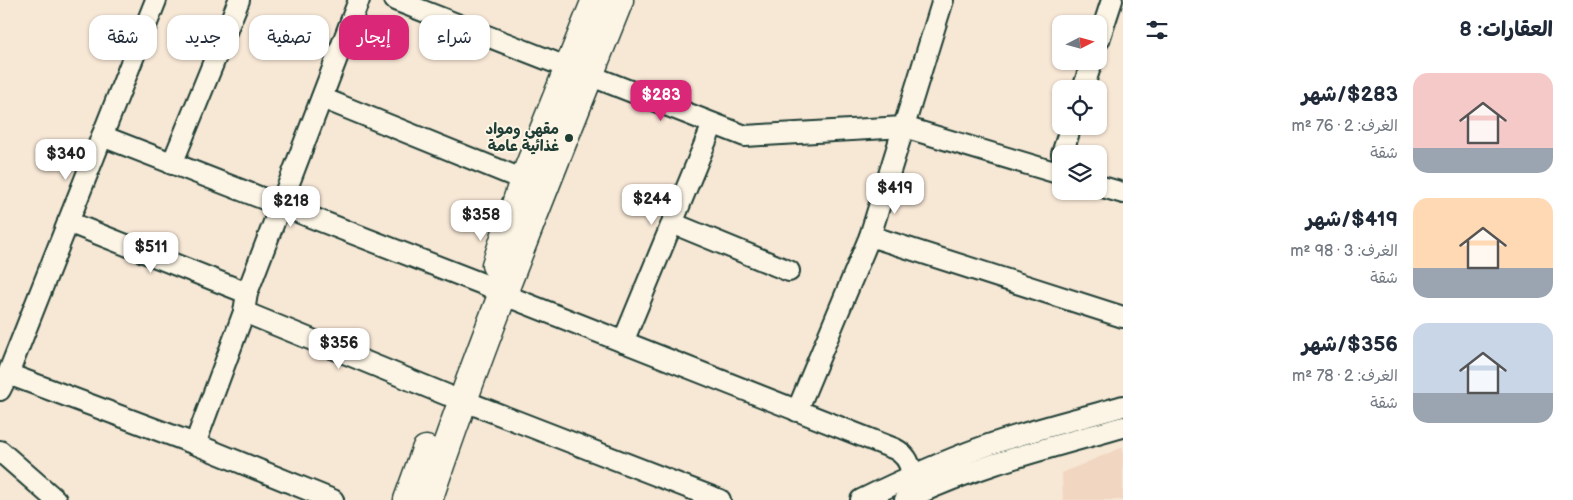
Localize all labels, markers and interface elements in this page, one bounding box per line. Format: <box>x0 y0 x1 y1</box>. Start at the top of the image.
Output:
chip: شقة <box>89 15 157 60</box>
chip: جديد <box>167 15 239 60</box>
chip: تصفية <box>249 15 329 60</box>
chip: إيجار <box>339 15 409 60</box>
chip: شراء <box>419 15 490 60</box>
north arrow <box>1052 15 1108 70</box>
map controls <box>1052 15 1107 200</box>
icon: filters <box>1143 16 1171 44</box>
text: العقارات: 8 <box>1459 17 1553 42</box>
pin: $283 <box>631 80 691 122</box>
button: locate <box>1052 80 1107 135</box>
text: $283/شهر <box>1302 82 1398 107</box>
text: $283 <box>641 86 681 105</box>
icon: home <box>1453 93 1513 153</box>
text: الغرف: 2 · 76 m² <box>1292 117 1398 136</box>
place label: مقهى ومواد غذائية عامة <box>486 120 559 156</box>
marker: مقهى ومواد غذائية عامة <box>563 132 575 144</box>
pin: $340 <box>36 138 96 181</box>
text: شقة <box>1370 144 1398 163</box>
text: $340 <box>46 145 86 164</box>
button: layers <box>1052 145 1107 200</box>
pin: $419 <box>865 172 925 215</box>
text: $419 <box>877 179 913 198</box>
pin: $244 <box>622 184 682 226</box>
pin: $218 <box>261 186 321 228</box>
text: $244 <box>633 190 671 209</box>
text: $218 <box>273 192 309 211</box>
pin: $358 <box>451 200 511 242</box>
text: $358 <box>462 206 500 225</box>
text: $419/شهر <box>1306 207 1398 232</box>
icon: home <box>1453 218 1513 278</box>
pin: $511 <box>121 232 181 274</box>
text: $511 <box>134 238 168 257</box>
text: الغرف: 3 · 98 m² <box>1290 242 1398 261</box>
text: شقة <box>1370 269 1398 288</box>
pin: $356 <box>309 328 369 370</box>
text: $356/شهر <box>1302 332 1398 357</box>
text: $356 <box>320 334 358 353</box>
icon: home <box>1453 343 1513 403</box>
text: الغرف: 2 · 78 m² <box>1292 367 1398 386</box>
text: شقة <box>1370 394 1398 413</box>

